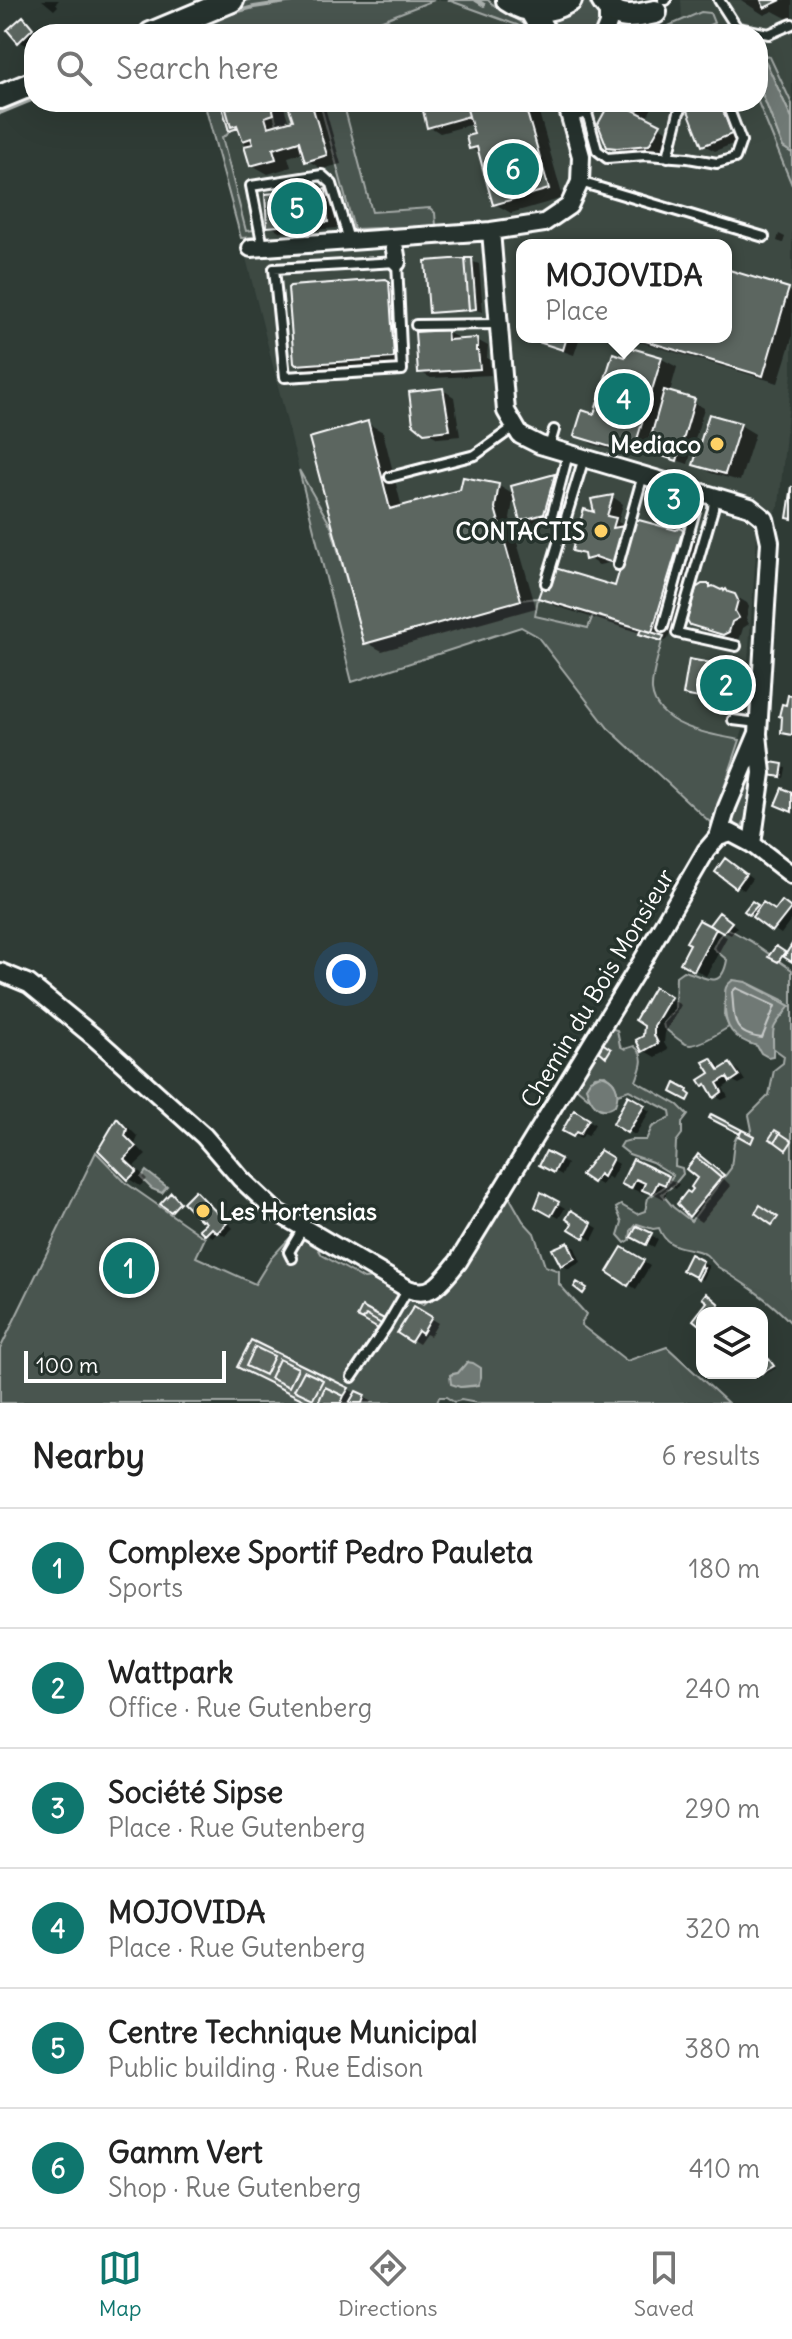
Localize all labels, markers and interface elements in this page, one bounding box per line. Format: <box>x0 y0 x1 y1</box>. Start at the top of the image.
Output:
search box <box>24 24 768 112</box>
icon: search <box>52 46 96 90</box>
text: Search here <box>116 49 279 87</box>
pin: 6 <box>487 139 539 199</box>
pin: 5 <box>271 178 323 238</box>
popup <box>516 239 732 343</box>
text: MOJOVIDA <box>545 256 703 294</box>
text: Place <box>545 294 608 327</box>
pin: 4 <box>598 369 650 429</box>
place label: Mediaco <box>610 429 701 459</box>
marker: Mediaco <box>708 435 726 453</box>
pin: 3 <box>648 469 700 529</box>
place label: CONTACTIS <box>455 516 585 546</box>
marker: CONTACTIS <box>592 522 610 540</box>
pin: 2 <box>700 655 752 715</box>
street label: Chemin du Bois Monsieur <box>514 863 680 1113</box>
your location <box>326 954 366 994</box>
place label: Les Hortensias <box>219 1196 377 1226</box>
marker: Les Hortensias <box>194 1202 212 1220</box>
pin: 1 <box>103 1238 155 1298</box>
map controls <box>696 1307 768 1379</box>
button: layers <box>696 1307 768 1379</box>
scale bar <box>24 1347 226 1383</box>
text: 100 m <box>36 1351 98 1379</box>
text: Nearby <box>32 1434 145 1477</box>
text: 6 results <box>662 1439 760 1472</box>
text: Complexe Sportif Pedro Pauleta <box>108 1533 533 1571</box>
text: 1 <box>53 1552 63 1585</box>
text: 180 m <box>689 1552 760 1585</box>
text: Sports <box>108 1571 183 1604</box>
text: Wattpark <box>108 1653 233 1691</box>
text: 2 <box>51 1672 65 1705</box>
text: 240 m <box>685 1672 760 1705</box>
text: Office · Rue Gutenberg <box>108 1691 372 1724</box>
text: Société Sipse <box>108 1773 283 1811</box>
text: 3 <box>51 1792 65 1825</box>
text: 290 m <box>685 1792 760 1825</box>
text: Place · Rue Gutenberg <box>108 1811 365 1844</box>
text: MOJOVIDA <box>108 1893 266 1931</box>
text: 4 <box>50 1912 66 1945</box>
text: 320 m <box>685 1912 760 1945</box>
text: Place · Rue Gutenberg <box>108 1931 365 1964</box>
text: Centre Technique Municipal <box>108 2013 477 2051</box>
text: 5 <box>51 2032 65 2065</box>
text: 380 m <box>684 2032 760 2065</box>
text: Public building · Rue Edison <box>108 2051 423 2084</box>
text: Gamm Vert <box>108 2133 263 2171</box>
text: 6 <box>50 2152 66 2185</box>
text: 410 m <box>689 2152 760 2185</box>
text: Shop · Rue Gutenberg <box>108 2171 361 2204</box>
tab: Map <box>98 2246 142 2322</box>
tab: Directions <box>338 2246 438 2322</box>
tab: Saved <box>634 2246 694 2322</box>

